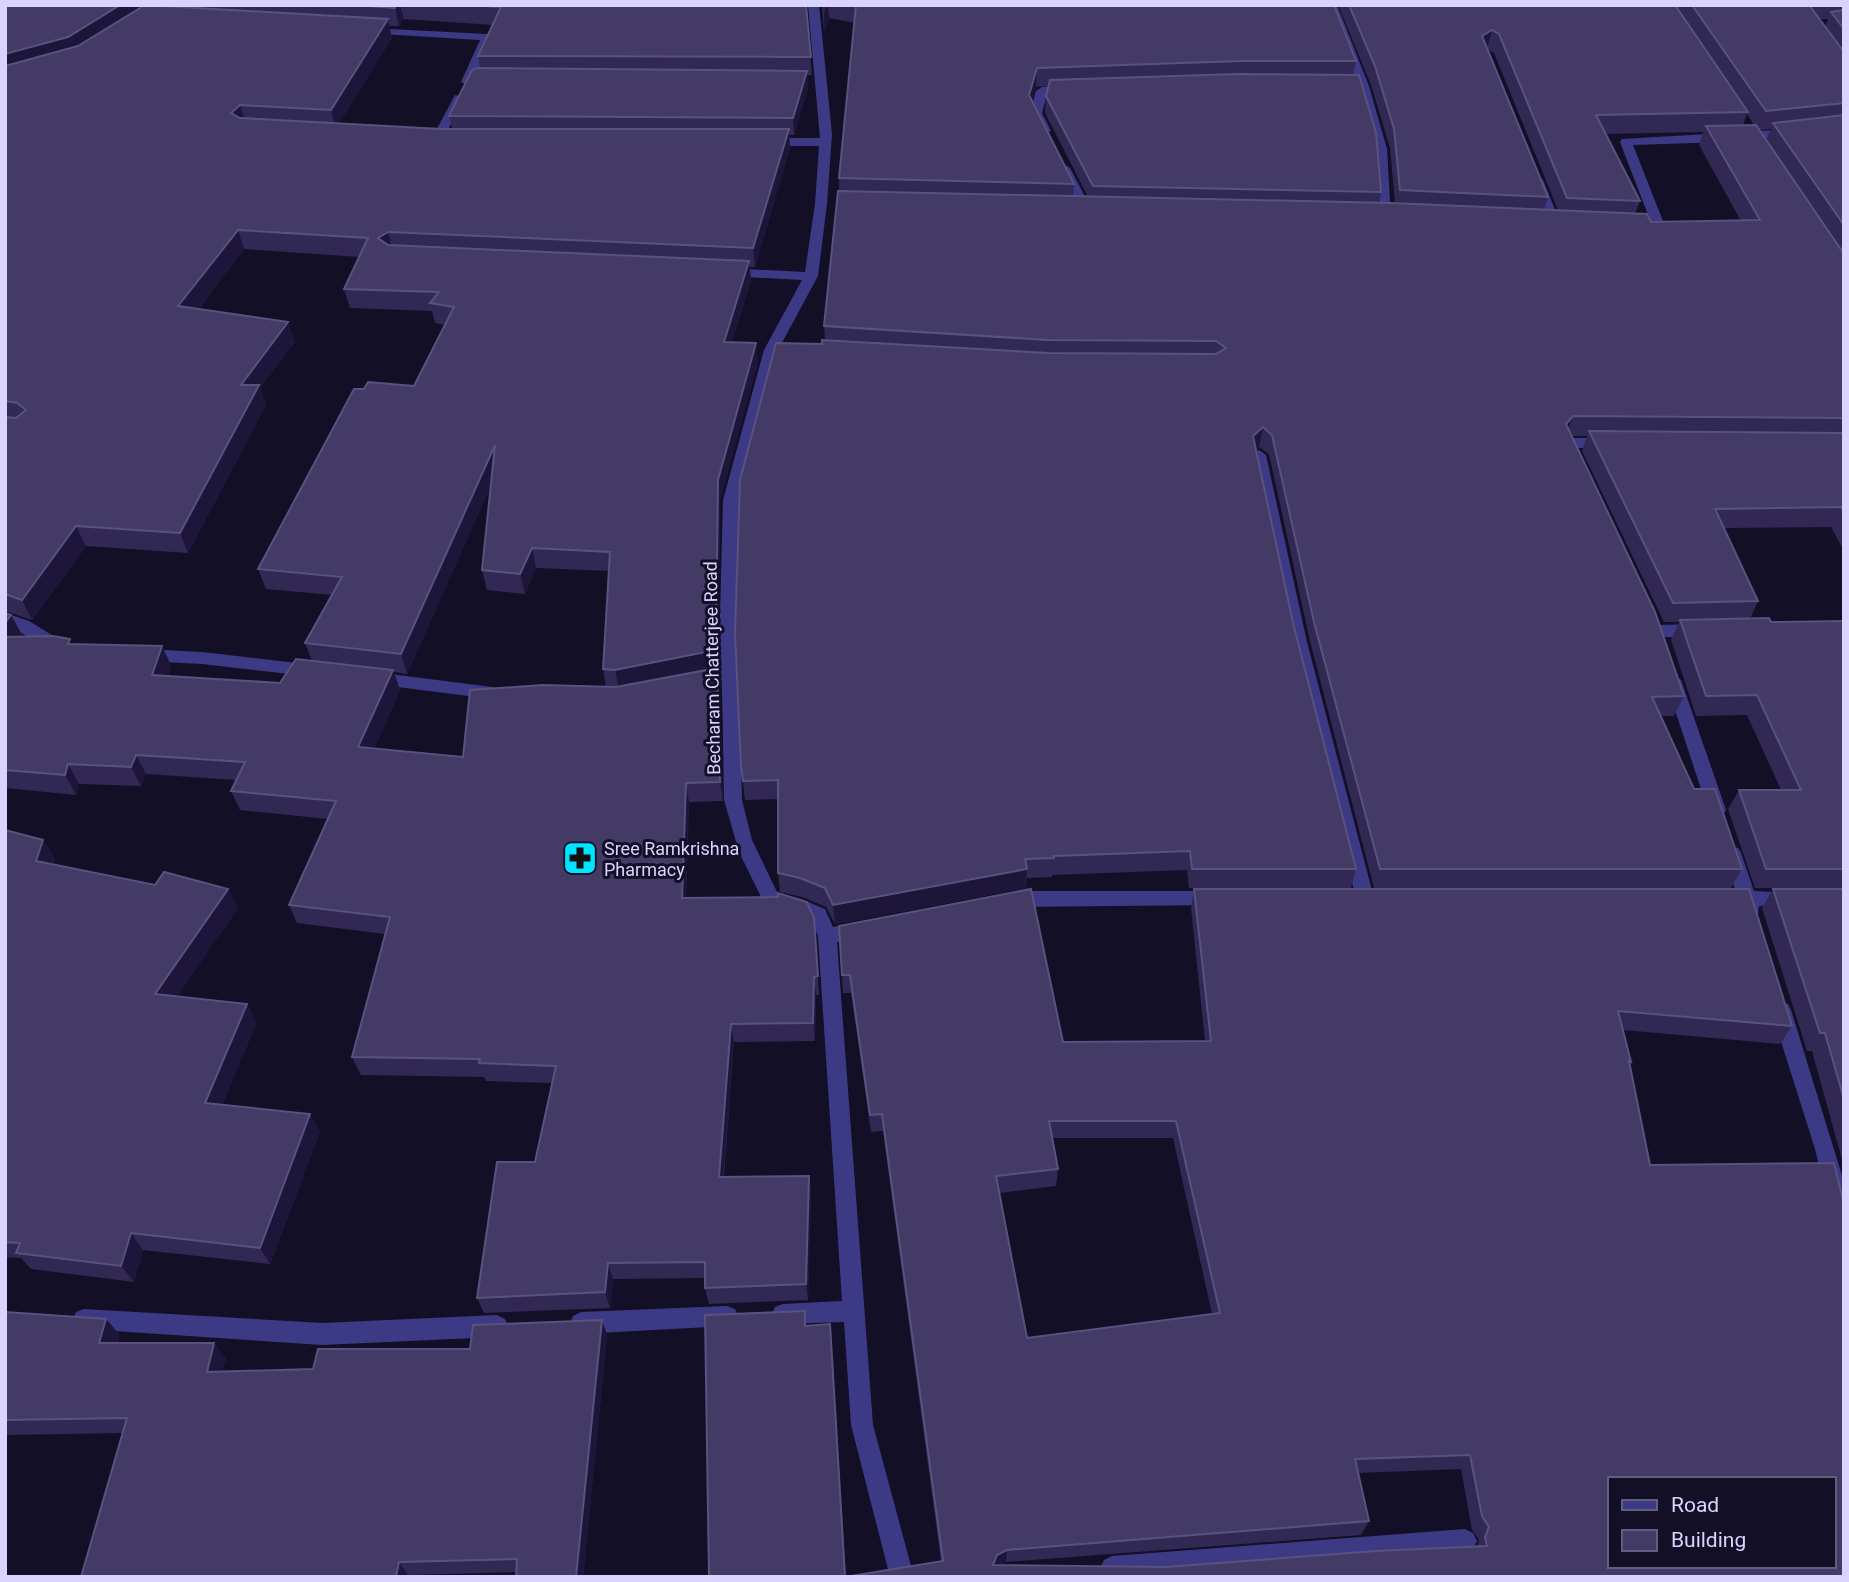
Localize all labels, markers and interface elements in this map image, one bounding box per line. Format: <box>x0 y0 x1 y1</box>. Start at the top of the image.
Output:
street label: Becharam Chatterjee Road <box>700 561 724 775</box>
place label: Sree Ramkrishna Pharmacy <box>604 838 739 880</box>
pharmacy icon: Sree Ramkrishna Pharmacy <box>561 839 599 877</box>
legend <box>1608 1477 1835 1568</box>
text: Road <box>1671 1493 1719 1517</box>
text: Building <box>1671 1528 1746 1552</box>

